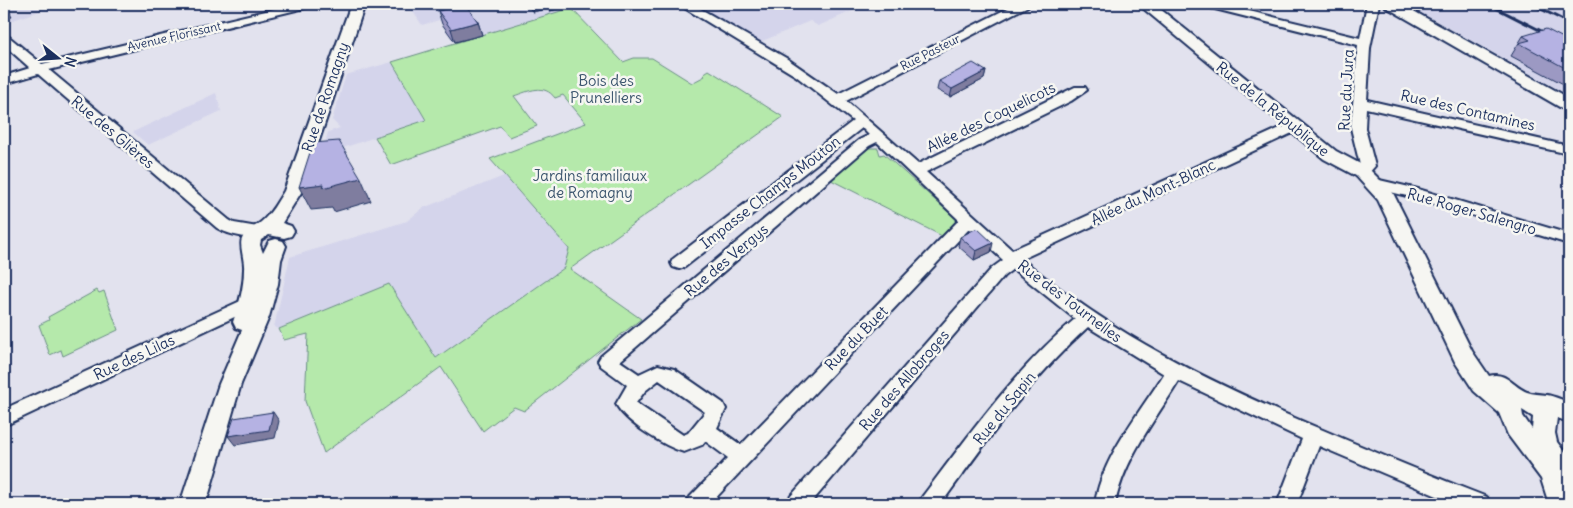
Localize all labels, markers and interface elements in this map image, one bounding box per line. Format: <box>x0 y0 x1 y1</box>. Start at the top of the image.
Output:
street label: Avenue Florissant <box>126 18 222 54</box>
street label: Rue Pasteur <box>897 30 963 74</box>
north arrow <box>32 32 82 82</box>
street label: Rue de Romagny <box>297 39 353 155</box>
street label: Rue du Jura <box>1334 48 1358 131</box>
text: N <box>60 55 80 69</box>
street label: Rue de la République <box>1212 57 1334 161</box>
park label: Bois des Prunelliers <box>570 71 642 107</box>
street label: Allée des Coquelicots <box>923 77 1059 156</box>
street label: Rue des Contamines <box>1399 85 1537 135</box>
street label: Rue des Glières <box>67 92 159 173</box>
street label: Impasse Champs Mouton <box>696 131 844 253</box>
street label: Allée du Mont-Blanc <box>1088 155 1219 229</box>
park label: Jardins familiaux de Romagny <box>533 166 648 202</box>
street label: Rue Roger Salengro <box>1405 183 1539 239</box>
street label: Rue des Vergys <box>680 219 772 301</box>
street label: Rue des Tournelles <box>1014 256 1126 346</box>
street label: Rue du Buet <box>820 302 892 374</box>
street label: Rue des Allobroges <box>855 325 953 434</box>
street label: Rue des Lilas <box>90 330 178 384</box>
street label: Rue du Sapin <box>969 367 1039 448</box>

